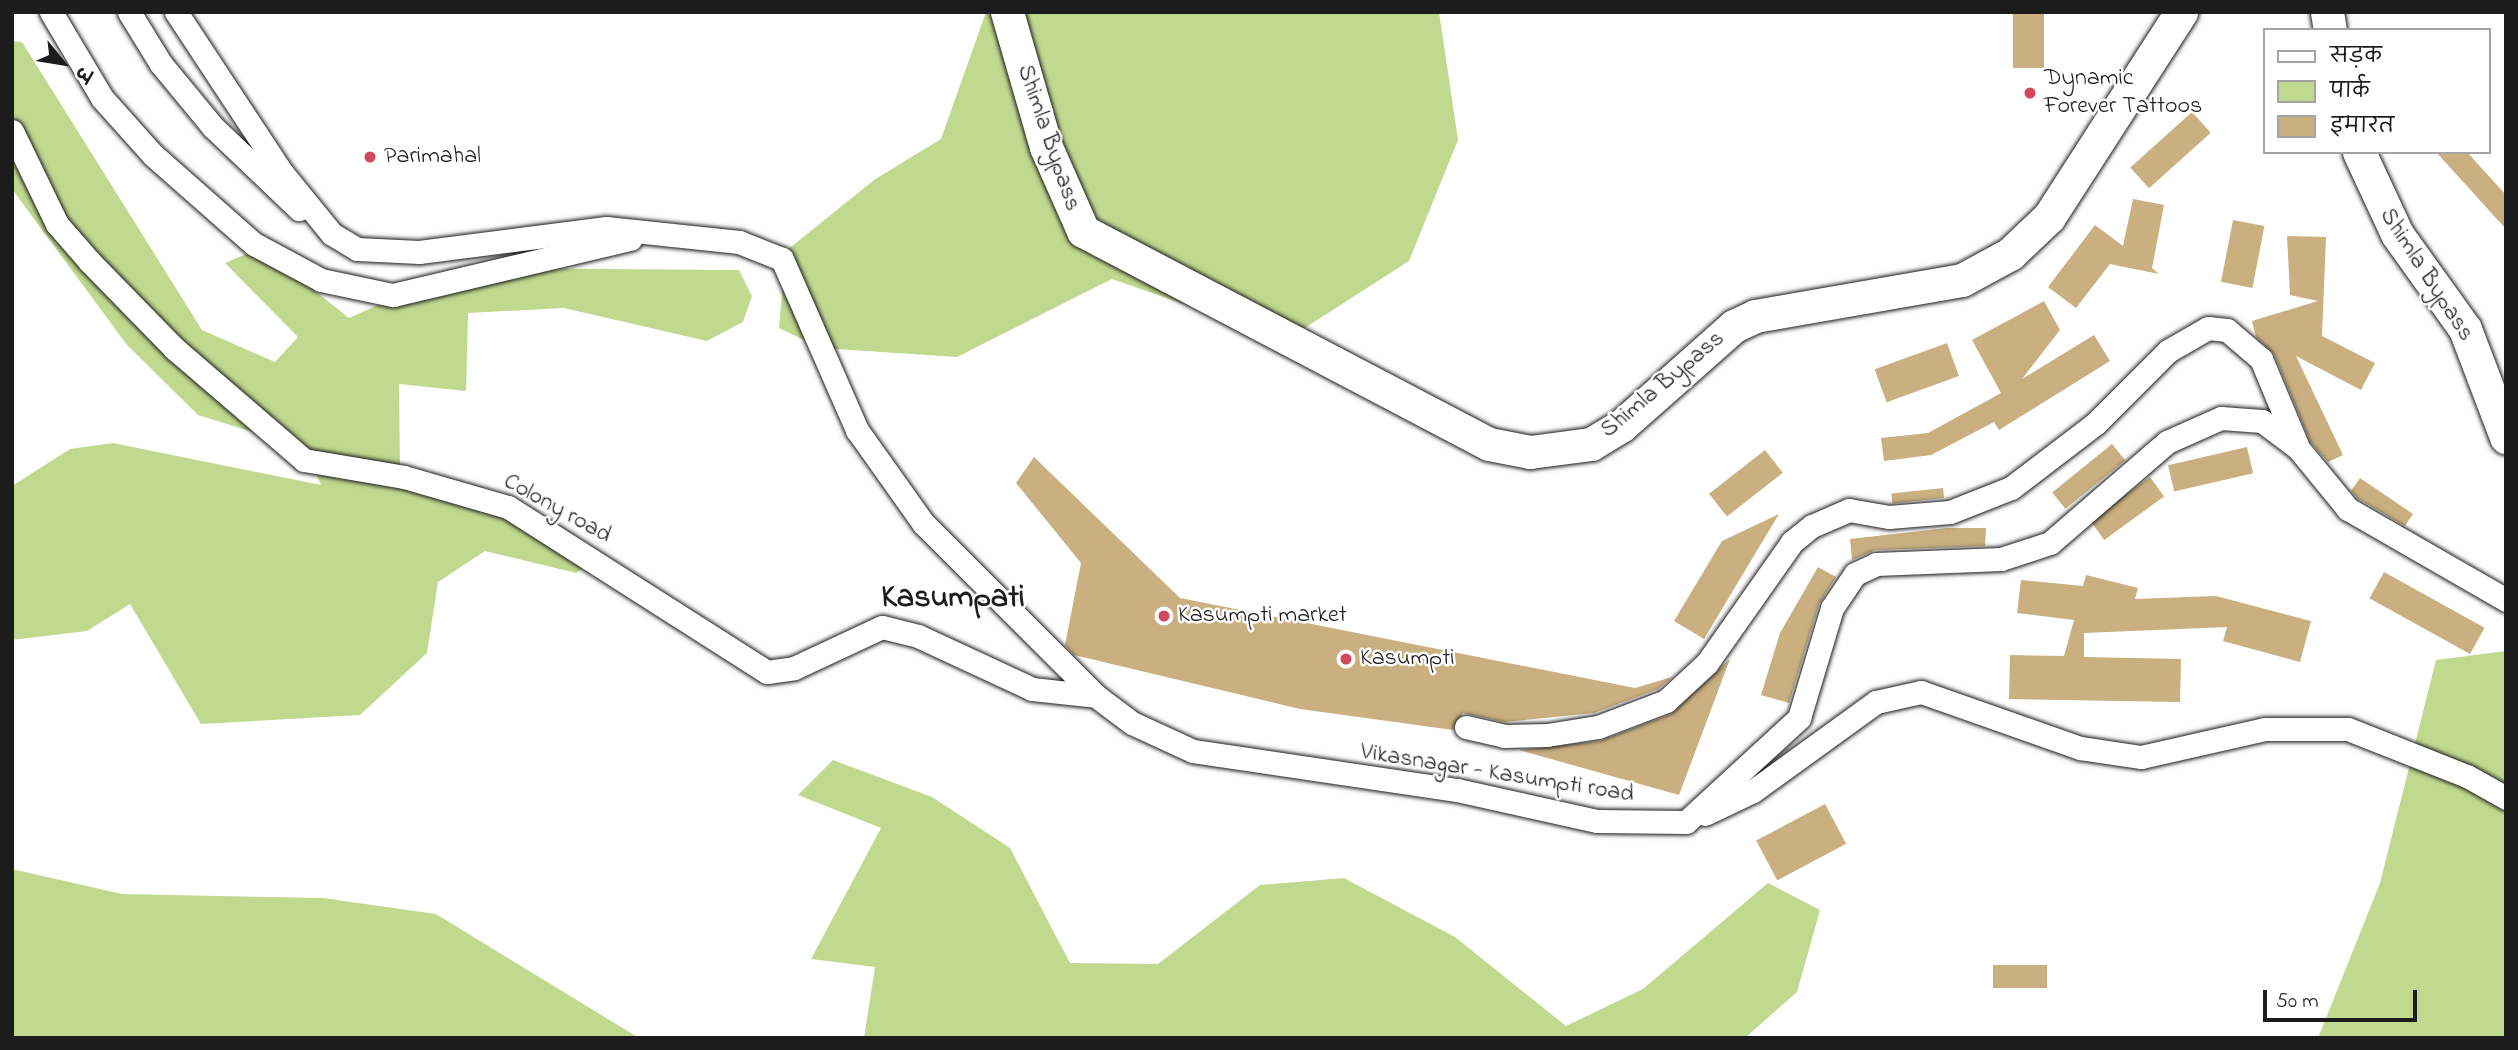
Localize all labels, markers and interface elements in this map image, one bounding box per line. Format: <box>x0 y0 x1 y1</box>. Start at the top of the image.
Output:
north arrow <box>28 28 98 98</box>
legend <box>2262 28 2490 154</box>
text: सड़क <box>2330 42 2382 72</box>
street label: Shimla Bypass <box>1010 61 1086 215</box>
text: उ <box>67 62 96 86</box>
place label: Dynamic Forever Tattoos <box>2044 65 2202 121</box>
text: पार्क <box>2330 77 2370 107</box>
marker: Dynamic Forever Tattoos <box>2022 85 2038 101</box>
text: इमारत <box>2330 112 2394 142</box>
place label: Parimahal <box>384 143 481 171</box>
marker: Parimahal <box>362 149 378 165</box>
street label: Shimla Bypass <box>2372 203 2480 347</box>
street label: Shimla Bypass <box>1595 325 1731 445</box>
street label: Colony road <box>498 468 616 550</box>
district label: Kasumpati <box>881 580 1025 618</box>
place label: Kasumpti market <box>1178 602 1347 630</box>
marker: Kasumpti market <box>1156 608 1172 624</box>
place label: Kasumpti <box>1360 645 1455 673</box>
marker: Kasumpti <box>1338 651 1354 667</box>
street label: Vikasnagar - Kasumpti road <box>1358 738 1636 810</box>
scale bar <box>2266 976 2420 1020</box>
text: 50 m <box>2276 987 2319 1017</box>

